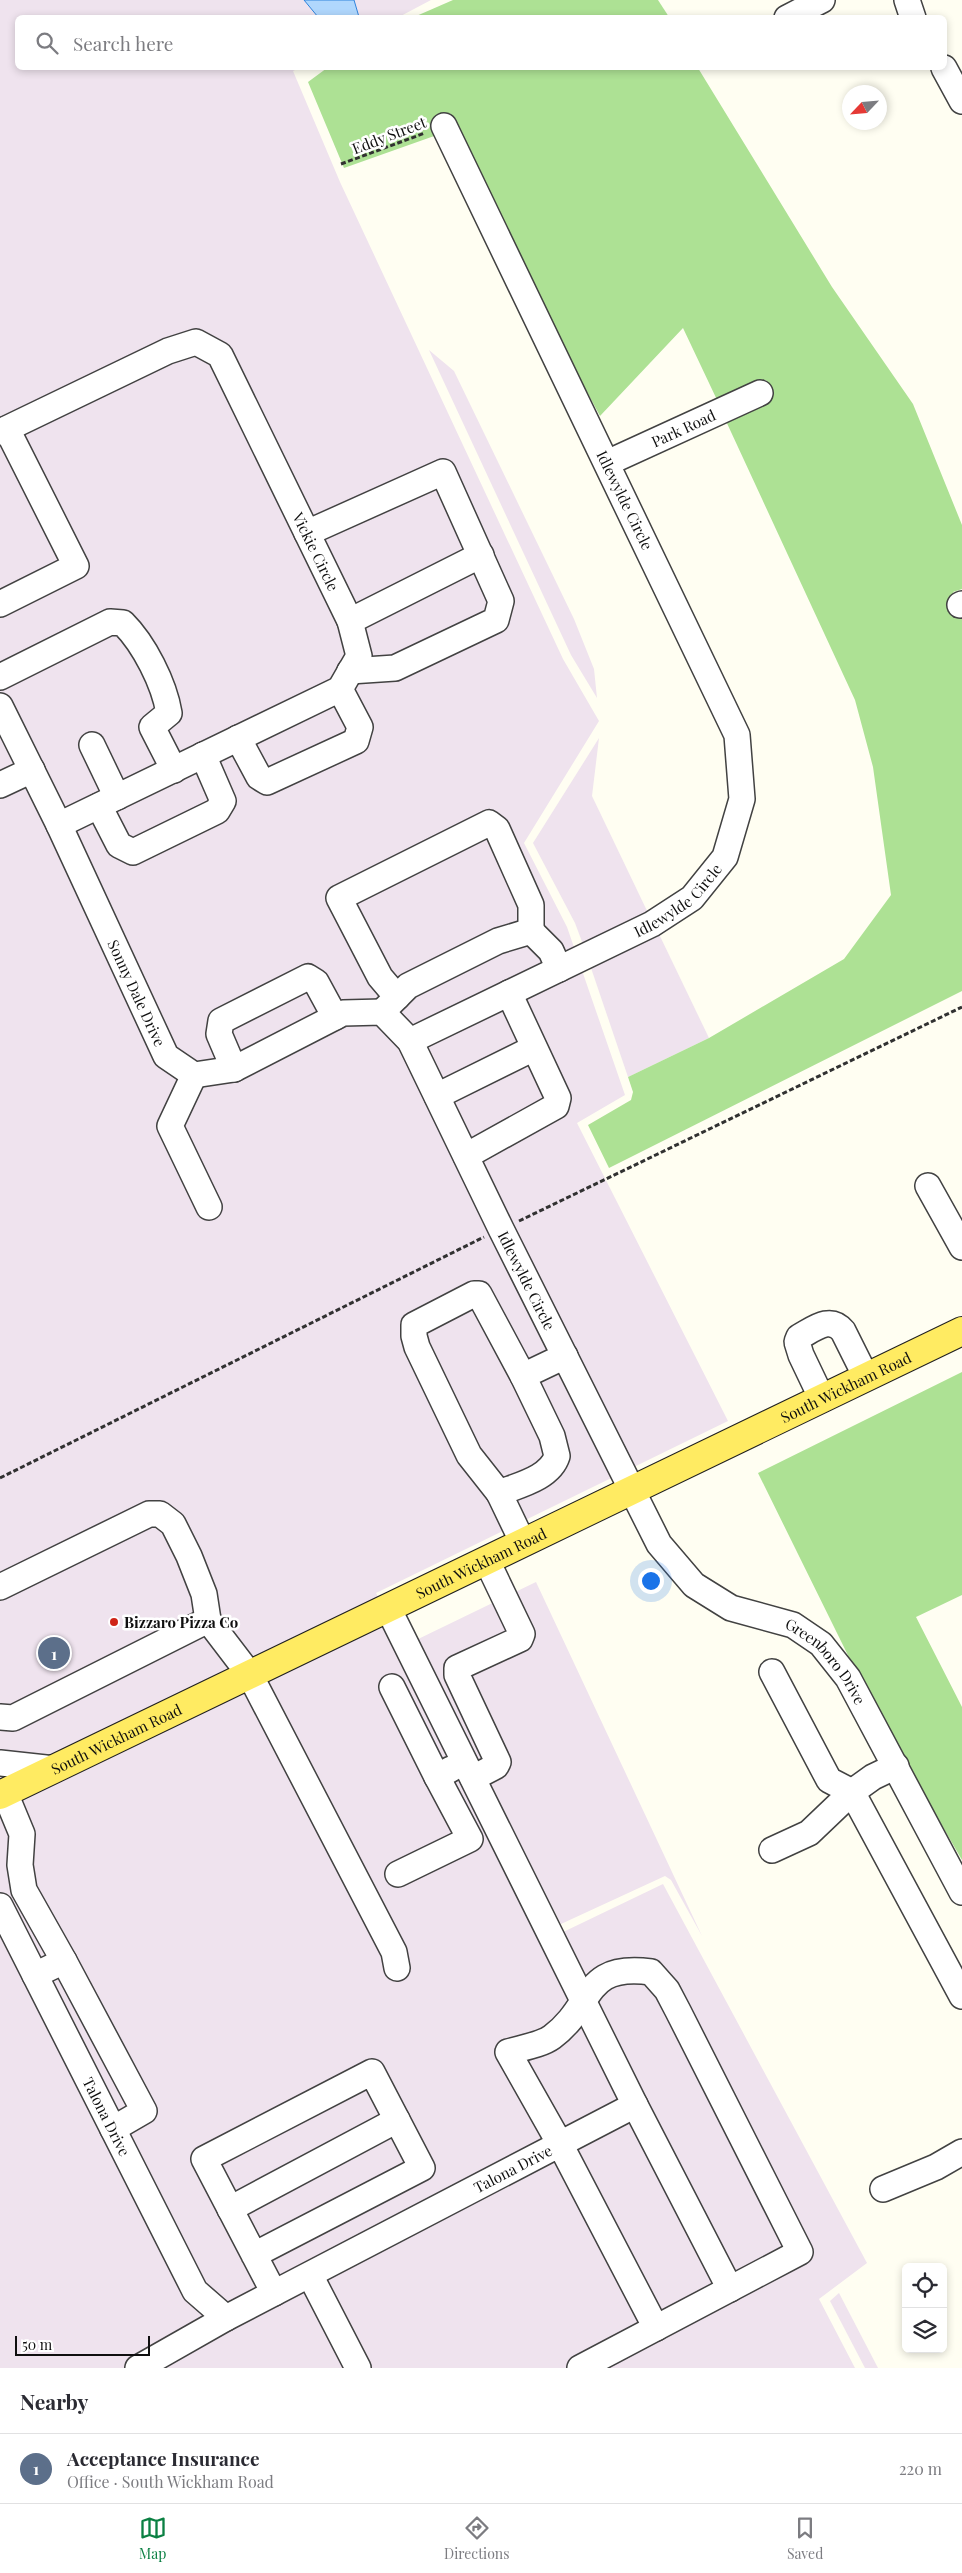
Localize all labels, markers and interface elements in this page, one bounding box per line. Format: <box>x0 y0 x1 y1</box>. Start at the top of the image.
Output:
search box <box>15 15 947 70</box>
icon: search <box>33 29 61 57</box>
text: Search here <box>73 30 173 56</box>
north arrow <box>842 85 887 130</box>
street label: Eddy Street <box>349 111 430 158</box>
street label: Park Road <box>648 405 719 451</box>
street label: Idlewylde Circle <box>592 447 658 553</box>
street label: Vickie Circle <box>288 508 344 594</box>
street label: Idlewylde Circle <box>631 859 726 941</box>
street label: Sonny Dale Drive <box>103 936 170 1050</box>
street label: Idlewylde Circle <box>494 1228 560 1333</box>
street label: South Wickham Road <box>777 1347 915 1427</box>
street label: South Wickham Road <box>412 1523 550 1603</box>
your location <box>638 1568 664 1594</box>
place label: Bizzaro Pizza Co <box>124 1612 238 1632</box>
street label: Greenboro Drive <box>784 1613 870 1708</box>
marker: Bizzaro Pizza Co <box>108 1616 120 1628</box>
pin: 1 <box>38 1634 70 1672</box>
street label: South Wickham Road <box>48 1699 185 1779</box>
street label: Talona Drive <box>78 2074 135 2159</box>
street label: Talona Drive <box>470 2140 555 2197</box>
map controls <box>902 2263 947 2353</box>
button: locate <box>902 2263 947 2308</box>
button: layers <box>902 2308 947 2353</box>
scale bar <box>15 2333 150 2356</box>
text: 50 m <box>22 2335 52 2354</box>
text: Nearby <box>20 2387 89 2415</box>
text: Acceptance Insurance <box>67 2445 260 2471</box>
text: 1 <box>33 2458 39 2479</box>
text: 220 m <box>899 2458 942 2479</box>
text: Office · South Wickham Road <box>67 2471 274 2492</box>
tab: Map <box>139 2514 167 2563</box>
tab: Directions <box>444 2514 510 2563</box>
tab: Saved <box>787 2514 823 2563</box>

